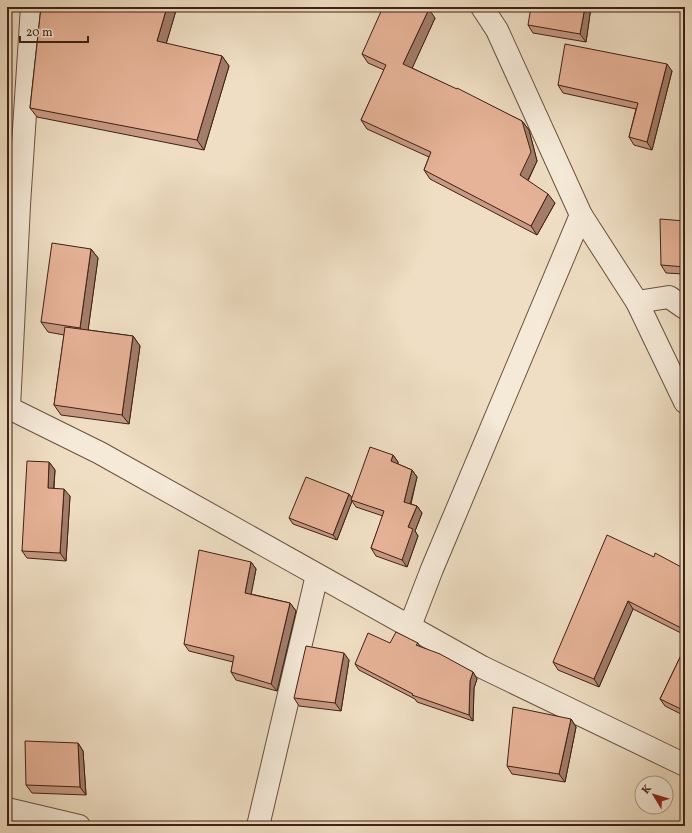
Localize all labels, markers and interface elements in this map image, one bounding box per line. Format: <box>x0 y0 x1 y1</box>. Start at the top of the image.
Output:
scale bar <box>20 18 88 44</box>
text: 20 m <box>26 25 53 41</box>
north arrow <box>634 775 674 815</box>
text: K <box>639 782 656 798</box>

